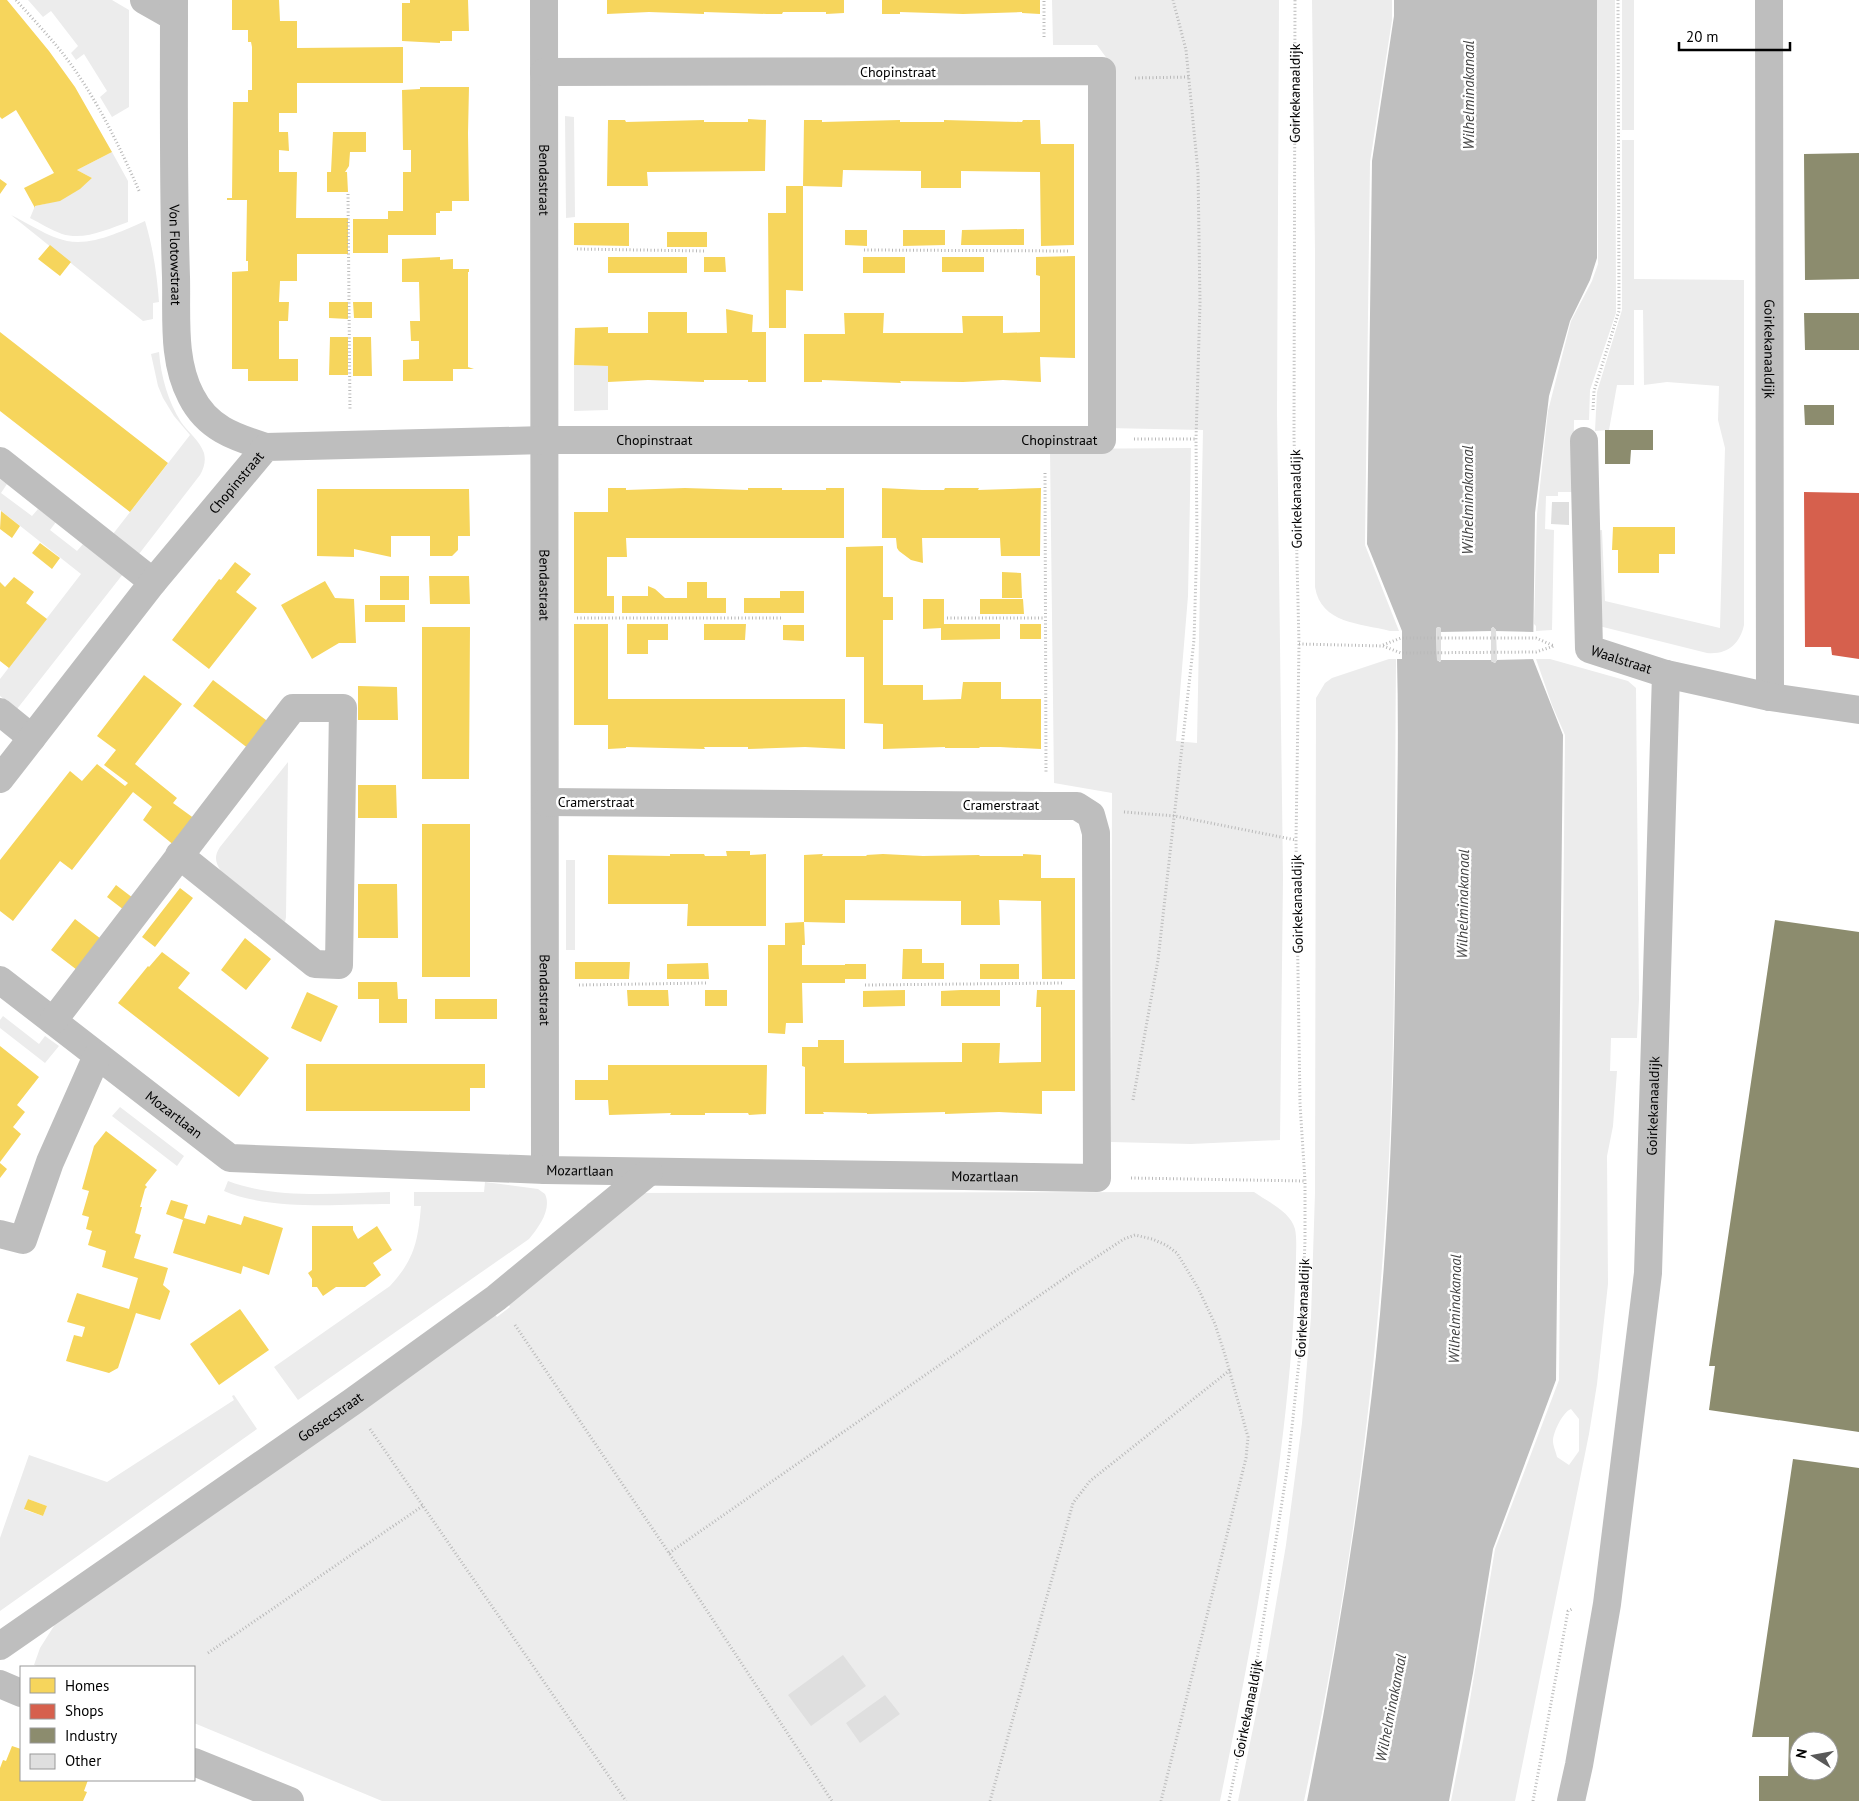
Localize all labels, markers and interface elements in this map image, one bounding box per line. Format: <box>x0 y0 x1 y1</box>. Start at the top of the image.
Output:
scale bar <box>1679 20 1790 52</box>
text: 20 m <box>1686 27 1719 46</box>
water label: Wilhelminakanaal <box>1459 40 1478 150</box>
street label: Goirkekanaaldijk <box>1286 43 1304 143</box>
street label: Chopinstraat <box>860 63 936 81</box>
street label: Bendastraat <box>535 144 553 216</box>
street label: Von Flotowstraat <box>165 203 185 306</box>
street label: Goirkekanaaldijk <box>1760 299 1779 399</box>
street label: Chopinstraat <box>616 431 693 449</box>
street label: Chopinstraat <box>1021 431 1098 449</box>
water label: Wilhelminakanaal <box>1458 445 1477 555</box>
street label: Chopinstraat <box>205 447 268 518</box>
street label: Goirkekanaaldijk <box>1286 449 1306 549</box>
street label: Bendastraat <box>535 549 554 621</box>
street label: Waalstraat <box>1588 641 1654 678</box>
street label: Cramerstraat <box>558 793 635 811</box>
street label: Cramerstraat <box>963 796 1040 814</box>
water label: Wilhelminakanaal <box>1452 849 1473 959</box>
street label: Goirkekanaaldijk <box>1287 854 1307 954</box>
street label: Bendastraat <box>536 954 554 1026</box>
street label: Goirkekanaaldijk <box>1643 1056 1664 1156</box>
street label: Mozartlaan <box>142 1087 206 1142</box>
street label: Mozartlaan <box>546 1161 614 1180</box>
street label: Mozartlaan <box>951 1167 1019 1186</box>
water label: Wilhelminakanaal <box>1444 1254 1465 1364</box>
street label: Goirkekanaaldijk <box>1290 1258 1313 1358</box>
street label: Gossecstraat <box>294 1388 367 1446</box>
water label: Wilhelminakanaal <box>1371 1652 1410 1763</box>
street label: Goirkekanaaldijk <box>1229 1658 1266 1759</box>
legend <box>20 1666 195 1781</box>
text: Homes <box>65 1676 109 1695</box>
text: Shops <box>65 1701 104 1720</box>
text: Industry <box>65 1726 117 1745</box>
north arrow <box>1789 1731 1839 1781</box>
text: N <box>1792 1747 1811 1760</box>
text: Other <box>65 1751 101 1770</box>

